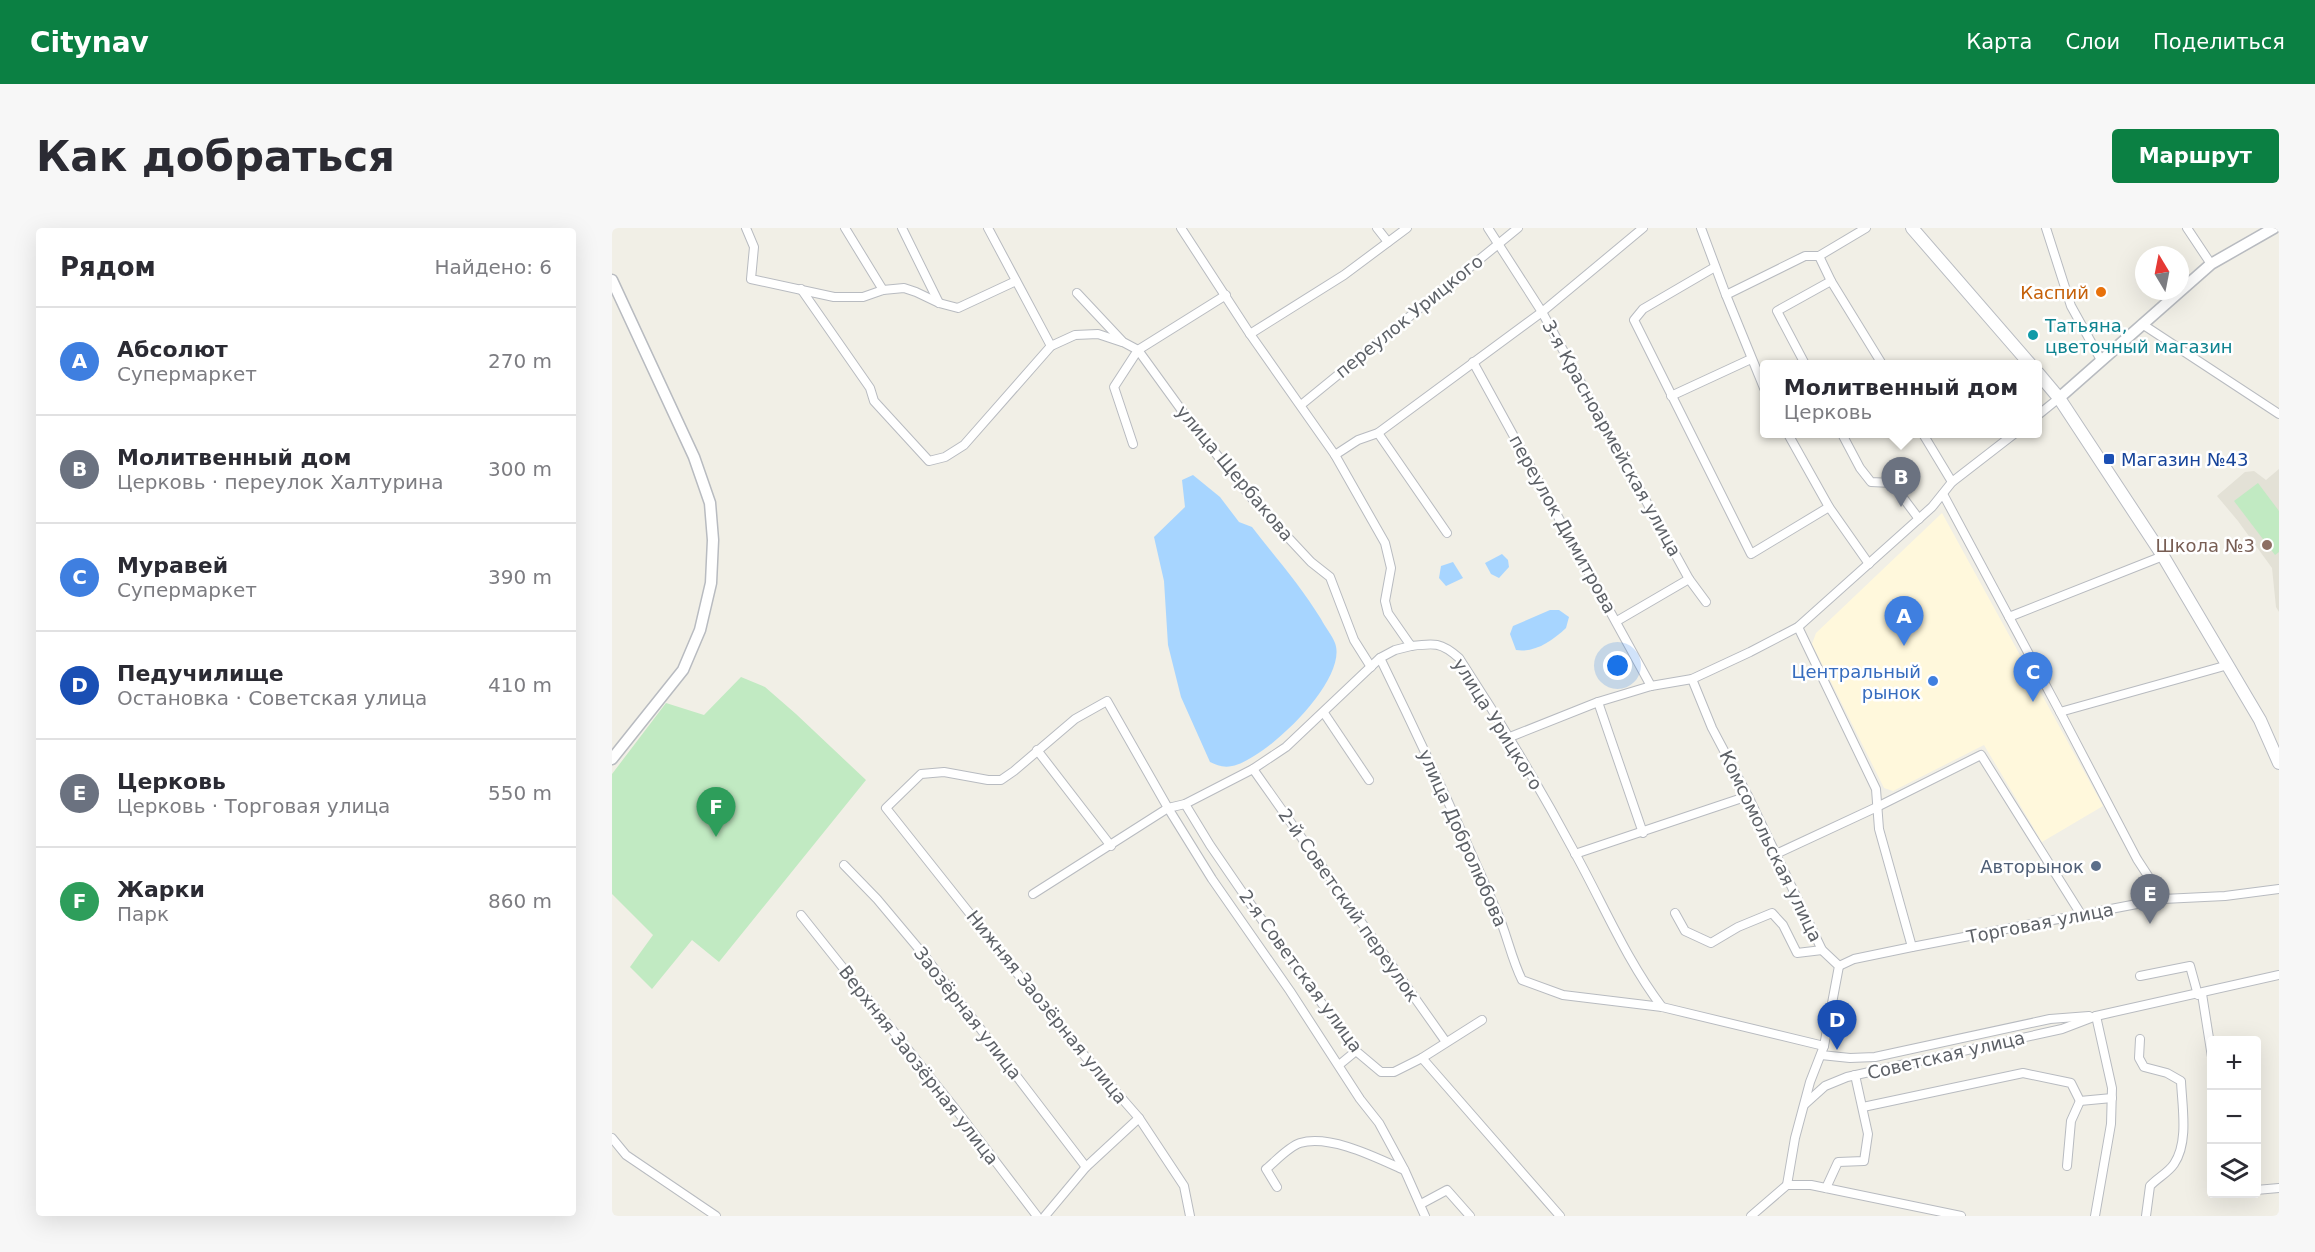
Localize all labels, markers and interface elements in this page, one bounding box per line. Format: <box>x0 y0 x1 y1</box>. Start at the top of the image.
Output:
text: Citynav <box>30 26 149 59</box>
text: Карта <box>1966 30 2032 54</box>
text: Слои <box>2065 30 2120 54</box>
text: Поделиться <box>2153 30 2285 54</box>
button: Маршрут <box>2112 129 2279 183</box>
text: Как добраться <box>36 132 395 181</box>
north arrow <box>2135 246 2189 300</box>
street label: переулок Урицкого <box>1331 250 1487 382</box>
text: Рядом <box>60 252 156 282</box>
text: Найдено: 6 <box>434 255 552 279</box>
place label: Каспий <box>2020 282 2089 303</box>
marker: Каспий <box>2094 285 2108 299</box>
place label: Татьяна, цветочный магазин <box>2044 315 2233 357</box>
street label: 3-я Красноармейская улица <box>1538 316 1686 560</box>
marker: Татьяна, цветочный магазин <box>2026 328 2040 342</box>
text: Абсолют <box>117 337 228 362</box>
text: A <box>72 349 87 373</box>
text: 270 m <box>488 349 552 373</box>
popup <box>1760 360 2042 438</box>
text: Супермаркет <box>117 362 257 386</box>
text: Молитвенный дом <box>1784 375 2018 400</box>
text: Церковь <box>1784 400 1872 424</box>
street label: улица Щербакова <box>1172 401 1298 545</box>
street label: переулок Димитрова <box>1505 431 1621 617</box>
text: Молитвенный дом <box>117 445 351 470</box>
place label: Магазин №43 <box>2121 449 2248 470</box>
marker: Магазин №43 <box>2102 452 2116 466</box>
text: B <box>72 457 87 481</box>
text: 300 m <box>488 457 552 481</box>
pin: B <box>1882 458 1920 507</box>
text: Церковь · переулок Халтурина <box>117 470 443 494</box>
place label: Школа №3 <box>2155 535 2255 556</box>
marker: Школа №3 <box>2260 538 2274 552</box>
text: Муравей <box>117 553 228 578</box>
text: C <box>72 565 87 589</box>
text: 390 m <box>488 565 552 589</box>
text: Супермаркет <box>117 578 257 602</box>
pin: A <box>1884 596 1924 646</box>
your location <box>1603 651 1632 680</box>
pin: C <box>2014 652 2052 702</box>
street label: улица Урицкого <box>1449 654 1547 794</box>
text: Педучилище <box>117 661 284 686</box>
place label: Центральный рынок <box>1791 661 1921 703</box>
text: D <box>71 673 88 697</box>
text: 410 m <box>488 673 552 697</box>
marker: Центральный рынок <box>1926 674 1940 688</box>
text: Остановка · Советская улица <box>117 686 427 710</box>
street label: улица Добролюбова <box>1414 746 1512 930</box>
street label: Комсомольская улица <box>1715 747 1827 945</box>
text: Церковь <box>117 769 226 794</box>
text: E <box>73 781 86 805</box>
text: 550 m <box>488 781 552 805</box>
pin: F <box>696 788 736 837</box>
text: Церковь · Торговая улица <box>117 794 390 818</box>
street label: 2-й Советский переулок <box>1274 805 1424 1005</box>
place label: Авторынок <box>1980 856 2084 877</box>
marker: Авторынок <box>2089 859 2103 873</box>
pin: E <box>2130 874 2170 924</box>
text: Жарки <box>117 877 205 902</box>
street label: 2-я Советская улица <box>1235 886 1367 1056</box>
text: F <box>73 889 86 913</box>
text: 860 m <box>488 889 552 913</box>
street label: Торговая улица <box>1964 898 2115 948</box>
text: Парк <box>117 902 169 926</box>
street label: Нижняя Заозёрная улица <box>962 906 1132 1108</box>
street label: Заозёрная улица <box>910 942 1026 1084</box>
street label: Верхняя Заозёрная улица <box>835 961 1003 1169</box>
pin: D <box>1818 1000 1856 1050</box>
street label: Советская улица <box>1865 1027 2027 1083</box>
map controls <box>2207 1036 2261 1198</box>
button: + <box>2207 1036 2261 1090</box>
button: − <box>2207 1090 2261 1144</box>
button: layers <box>2207 1144 2261 1198</box>

